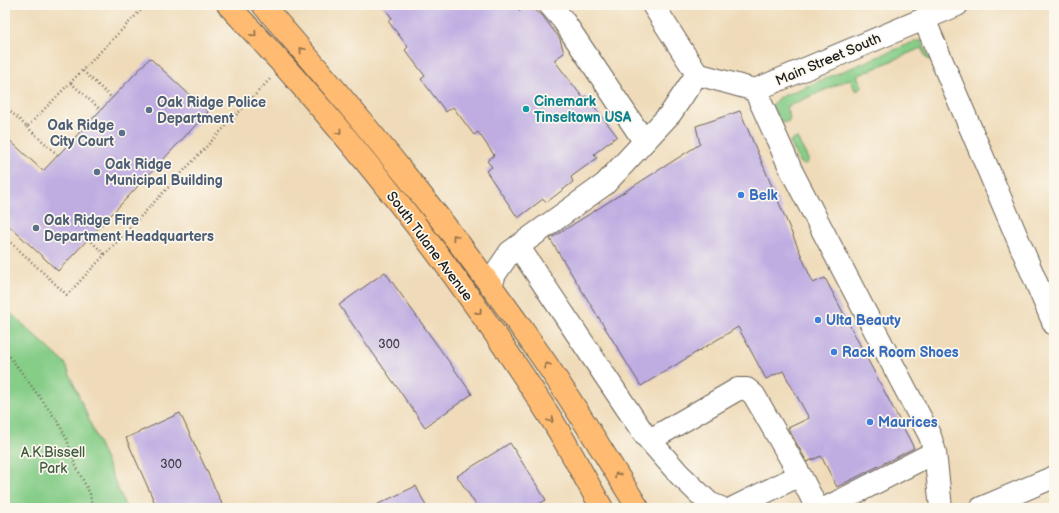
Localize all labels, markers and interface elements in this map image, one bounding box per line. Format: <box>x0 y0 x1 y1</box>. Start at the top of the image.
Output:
one-way arrow <box>250 29 257 37</box>
street label: Main Street South <box>773 30 884 89</box>
one-way arrow <box>299 47 306 54</box>
place label: Cinemark Tinseltown USA <box>534 93 632 126</box>
place label: Oak Ridge Police Department <box>157 94 266 127</box>
marker: Cinemark Tinseltown USA <box>521 104 531 114</box>
marker: Oak Ridge Police Department <box>144 105 154 115</box>
place label: Oak Ridge City Court <box>47 117 114 150</box>
marker: Oak Ridge City Court <box>117 128 127 138</box>
one-way arrow <box>335 128 342 135</box>
place label: Oak Ridge Municipal Building <box>105 156 223 189</box>
marker: Oak Ridge Municipal Building <box>92 167 102 177</box>
place label: Belk <box>749 187 778 204</box>
street label: South Tulane Avenue <box>383 188 476 304</box>
marker: Belk <box>736 190 746 200</box>
place label: Oak Ridge Fire Department Headquarters <box>44 212 214 245</box>
marker: Oak Ridge Fire Department Headquarters <box>31 223 41 233</box>
one-way arrow <box>452 235 459 242</box>
one-way arrow <box>474 308 481 315</box>
place label: Ulta Beauty <box>826 312 901 329</box>
marker: Ulta Beauty <box>813 315 823 325</box>
house number: 300 <box>378 337 400 352</box>
place label: Rack Room Shoes <box>842 344 959 361</box>
marker: Rack Room Shoes <box>829 347 839 357</box>
one-way arrow <box>544 362 552 369</box>
place label: Maurices <box>878 414 938 431</box>
one-way arrow <box>547 416 554 423</box>
marker: Maurices <box>865 417 875 427</box>
park label: A.K.Bissell Park <box>21 444 85 477</box>
house number: 300 <box>160 457 182 472</box>
one-way arrow <box>614 472 622 479</box>

